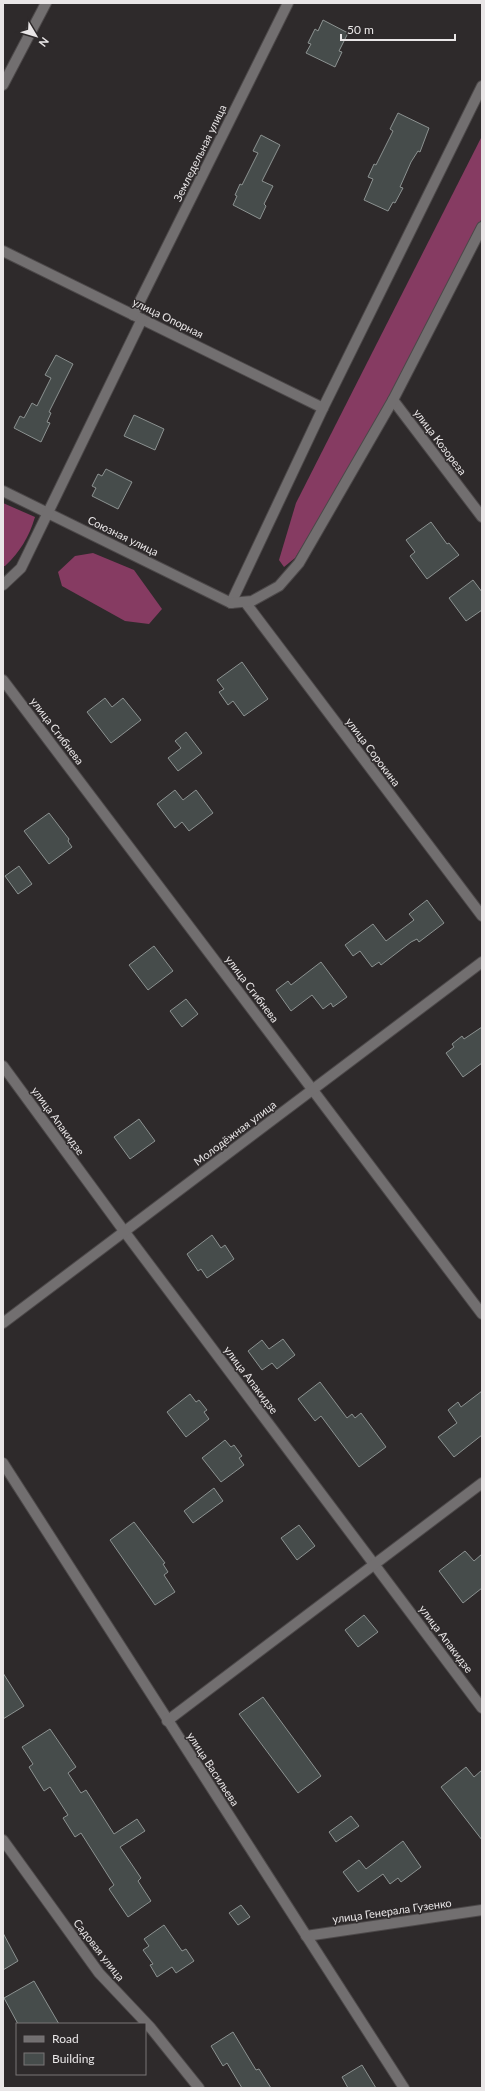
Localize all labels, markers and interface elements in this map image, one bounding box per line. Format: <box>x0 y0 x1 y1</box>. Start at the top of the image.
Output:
north arrow <box>16 16 56 56</box>
scale bar <box>341 16 455 42</box>
text: 50 m <box>347 22 374 37</box>
text: N <box>37 35 52 50</box>
street label: Земледельная улица <box>170 102 229 203</box>
street label: улица Опорная <box>131 295 206 340</box>
street label: улица Козореза <box>411 406 470 477</box>
street label: Союзная улица <box>86 513 161 558</box>
street label: улица Сгибнева <box>28 695 87 767</box>
street label: улица Сорокина <box>343 715 403 789</box>
street label: улица Сгибнева <box>223 953 282 1025</box>
street label: улица Апакидзе <box>29 1084 88 1158</box>
street label: Молодёжная улица <box>191 1097 278 1168</box>
street label: улица Апакидзе <box>222 1343 281 1416</box>
street label: улица Апакидзе <box>417 1602 476 1675</box>
street label: улица Васильева <box>185 1729 242 1808</box>
street label: улица Генерала Гузенко <box>332 1896 452 1925</box>
street label: Садовая улица <box>71 1916 128 1983</box>
legend <box>16 2023 146 2075</box>
text: Road <box>52 2031 79 2046</box>
text: Building <box>52 2051 95 2066</box>

